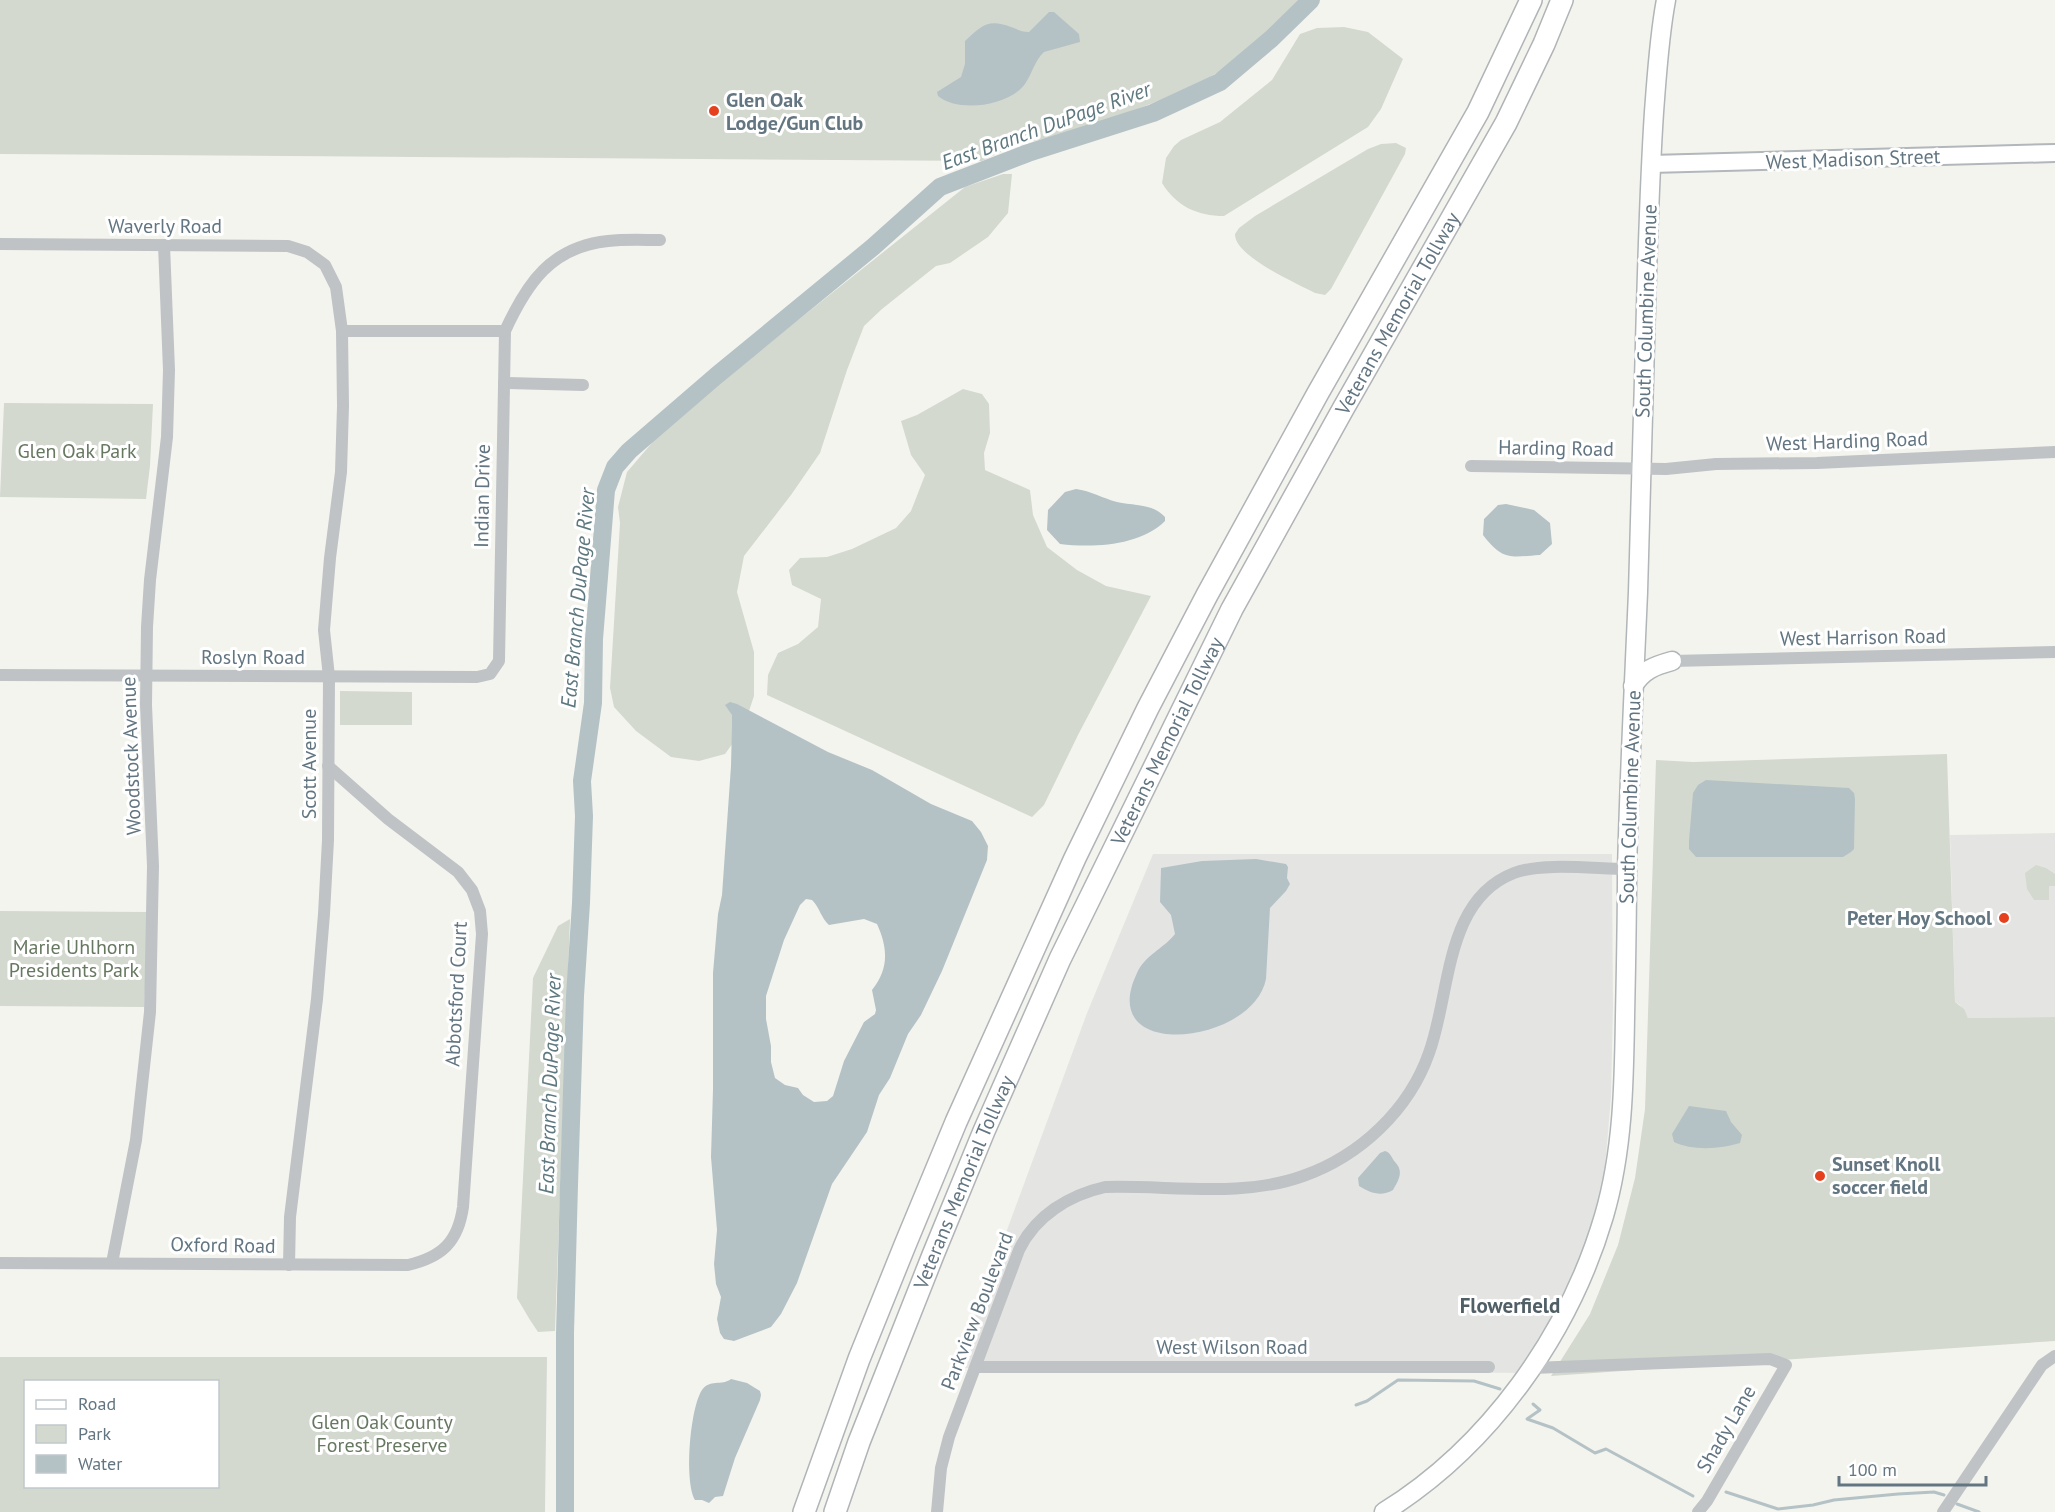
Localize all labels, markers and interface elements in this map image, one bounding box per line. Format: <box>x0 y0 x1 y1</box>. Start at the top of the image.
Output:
water label: East Branch DuPage River <box>938 74 1156 176</box>
place label: Glen Oak Lodge/Gun Club <box>726 87 864 136</box>
marker: Glen Oak Lodge/Gun Club <box>707 104 721 118</box>
street label: West Madison Street <box>1765 143 1941 175</box>
street label: South Columbine Avenue <box>1629 204 1663 418</box>
street label: Veterans Memorial Tollway <box>1329 207 1466 420</box>
street label: Waverly Road <box>108 213 222 239</box>
street label: West Harding Road <box>1766 425 1928 457</box>
street label: Harding Road <box>1498 434 1614 462</box>
park label: Glen Oak Park <box>17 438 137 464</box>
street label: Indian Drive <box>468 444 496 548</box>
water label: East Branch DuPage River <box>554 485 601 709</box>
street label: West Harrison Road <box>1780 623 1946 651</box>
street label: Veterans Memorial Tollway <box>1104 632 1230 851</box>
street label: Roslyn Road <box>201 644 305 670</box>
street label: Woodstock Avenue <box>115 676 147 836</box>
street label: South Columbine Avenue <box>1613 690 1647 904</box>
street label: Scott Avenue <box>296 709 322 819</box>
place label: Peter Hoy School <box>1847 905 1992 931</box>
marker: Peter Hoy School <box>1997 911 2011 925</box>
street label: Abbotsford Court <box>439 921 473 1067</box>
park label: Marie Uhlhorn Presidents Park <box>9 934 140 983</box>
water label: East Branch DuPage River <box>532 971 567 1195</box>
street label: Veterans Memorial Tollway <box>907 1071 1020 1294</box>
place label: Sunset Knoll soccer field <box>1832 1151 1940 1200</box>
marker: Sunset Knoll soccer field <box>1813 1169 1827 1183</box>
street label: Parkview Boulevard <box>935 1228 1019 1394</box>
street label: Oxford Road <box>170 1231 276 1259</box>
district label: Flowerfield <box>1460 1292 1560 1319</box>
street label: West Wilson Road <box>1156 1334 1308 1360</box>
legend <box>24 1380 219 1488</box>
street label: Shady Lane <box>1690 1380 1762 1478</box>
text: Road <box>78 1392 116 1415</box>
park label: Glen Oak County Forest Preserve <box>311 1409 454 1458</box>
text: Park <box>78 1422 111 1445</box>
scale bar <box>1839 1449 1986 1487</box>
text: Water <box>78 1452 122 1475</box>
text: 100 m <box>1848 1458 1897 1481</box>

